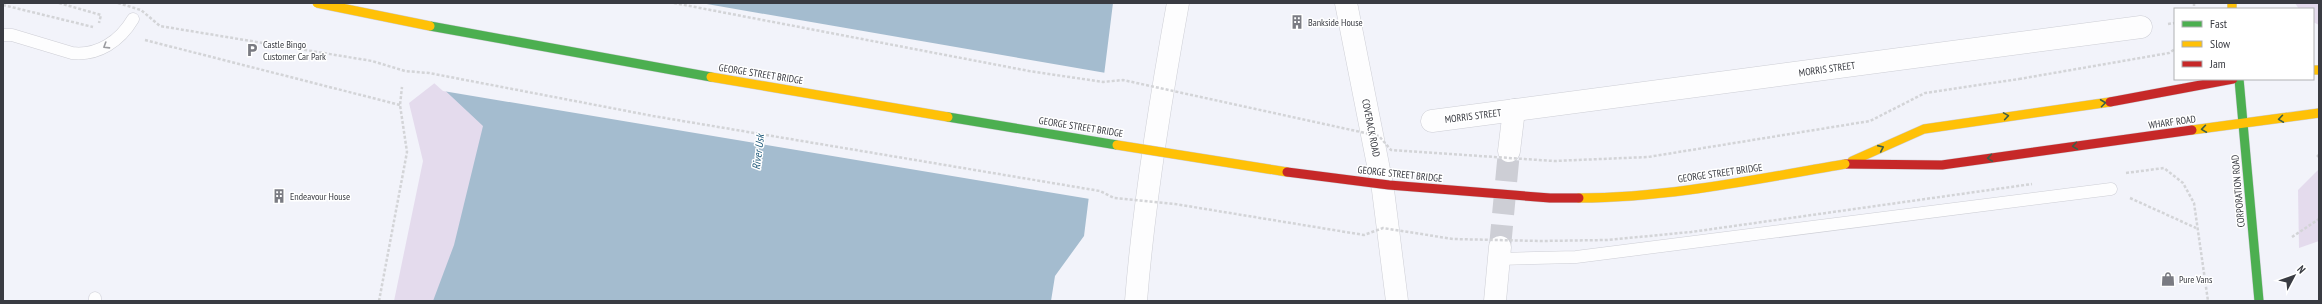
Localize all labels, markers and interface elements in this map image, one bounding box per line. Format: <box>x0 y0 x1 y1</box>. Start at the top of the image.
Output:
legend <box>2174 8 2314 80</box>
building icon: Bankside House <box>1289 14 1305 30</box>
place label: Bankside House <box>1308 16 1363 29</box>
text: Fast <box>2210 16 2228 31</box>
text: Slow <box>2210 36 2231 51</box>
place label: Castle Bingo Customer Car Park <box>263 38 326 63</box>
one-way arrow <box>103 41 110 49</box>
parking icon: Castle Bingo Customer Car Park <box>244 42 260 58</box>
text: Jam <box>2209 56 2226 71</box>
street label: MORRIS STREET <box>1798 59 1857 79</box>
street label: GEORGE STREET BRIDGE <box>718 61 804 87</box>
street label: COVERACK ROAD <box>1359 98 1383 158</box>
one-way arrow <box>2100 99 2107 108</box>
street label: MORRIS STREET <box>1444 106 1502 126</box>
one-way arrow <box>2003 112 2009 121</box>
street label: WHARF ROAD <box>2148 112 2196 132</box>
street label: GEORGE STREET BRIDGE <box>1038 114 1124 140</box>
one-way arrow <box>2278 114 2284 123</box>
one-way arrow <box>2201 124 2207 133</box>
water label: River Usk <box>749 132 767 170</box>
one-way arrow <box>2072 141 2078 150</box>
one-way arrow <box>1877 145 1884 153</box>
one-way arrow <box>1987 153 1993 162</box>
street label: CORPORATION ROAD <box>2228 154 2248 228</box>
street label: GEORGE STREET BRIDGE <box>1677 161 1763 185</box>
street label: GEORGE STREET BRIDGE <box>1357 163 1443 185</box>
building icon: Endeavour House <box>271 188 287 204</box>
place label: Endeavour House <box>290 190 350 203</box>
north arrow <box>2274 256 2314 296</box>
text: N <box>2294 263 2309 276</box>
shop icon: Pure Vans <box>2160 271 2176 287</box>
place label: Pure Vans <box>2179 273 2213 286</box>

